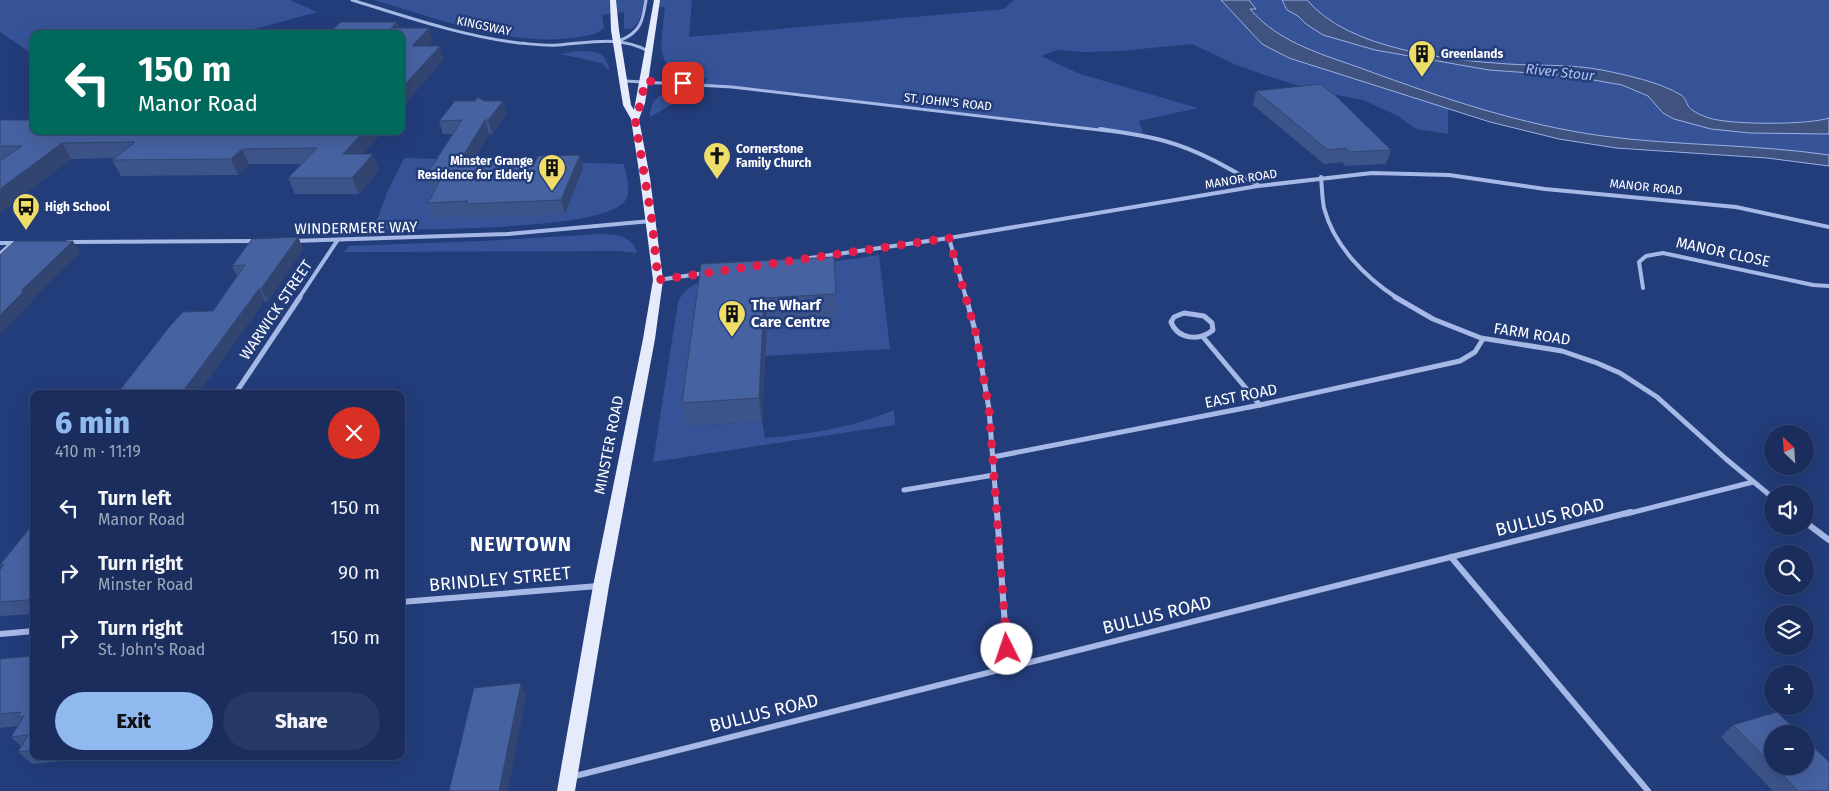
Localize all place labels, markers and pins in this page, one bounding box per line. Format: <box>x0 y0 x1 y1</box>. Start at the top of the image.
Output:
building icon: Greenlands <box>1407 39 1437 78</box>
place label: Greenlands <box>1441 47 1504 61</box>
pin <box>662 62 704 104</box>
church icon: Cornerstone Family Church <box>702 141 732 180</box>
place label: Cornerstone Family Church <box>736 142 811 170</box>
building icon: Minster Grange Residence for Elderly <box>537 153 567 192</box>
place label: Minster Grange Residence for Elderly <box>417 154 534 182</box>
bus stop icon: High School <box>11 192 41 231</box>
place label: High School <box>45 200 110 214</box>
place label: The Wharf Care Centre <box>751 296 830 331</box>
building icon: The Wharf Care Centre <box>717 299 747 338</box>

